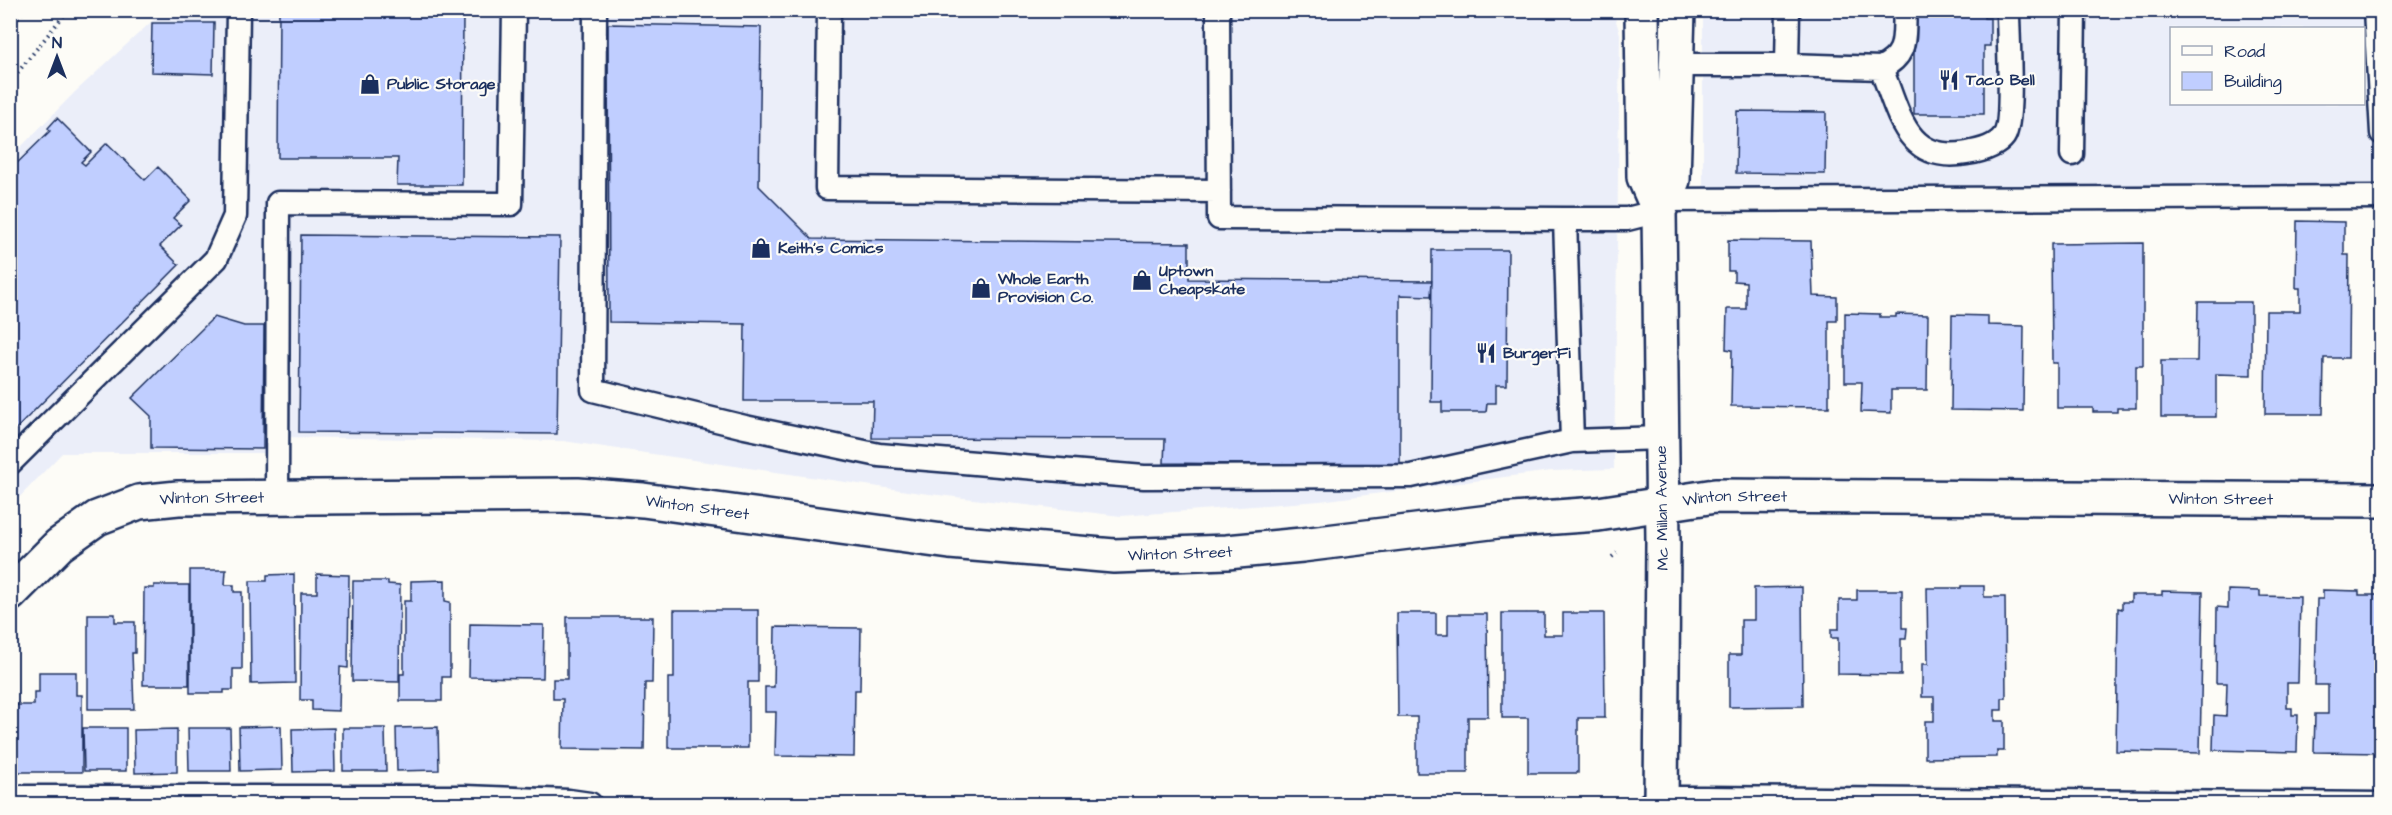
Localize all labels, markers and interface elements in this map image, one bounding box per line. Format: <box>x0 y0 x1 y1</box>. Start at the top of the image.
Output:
north arrow <box>27 27 87 87</box>
legend <box>2170 27 2365 105</box>
text: N <box>52 32 62 54</box>
text: Road <box>2224 39 2265 64</box>
restaurant icon: Taco Bell <box>1937 68 1961 92</box>
place label: Taco Bell <box>1965 69 2035 91</box>
text: Building <box>2224 69 2282 95</box>
shop icon: Public Storage <box>358 72 382 96</box>
place label: Public Storage <box>387 73 496 97</box>
shop icon: Keith's Comics <box>749 236 773 260</box>
place label: Keith's Comics <box>778 237 884 259</box>
place label: Uptown Cheapskate <box>1159 260 1245 300</box>
place label: Whole Earth Provision Co. <box>997 268 1093 308</box>
shop icon: Uptown Cheapskate <box>1130 268 1154 292</box>
shop icon: Whole Earth Provision Co. <box>969 276 993 300</box>
restaurant icon: BurgerFi <box>1474 341 1498 365</box>
place label: BurgerFi <box>1503 342 1571 366</box>
street label: Mc Millan Avenue <box>1650 445 1674 571</box>
street label: Winton Street <box>1681 485 1788 512</box>
street label: Winton Street <box>159 486 265 511</box>
street label: Winton Street <box>2168 488 2274 510</box>
street label: Winton Street <box>644 489 751 525</box>
street label: Winton Street <box>1128 540 1234 567</box>

